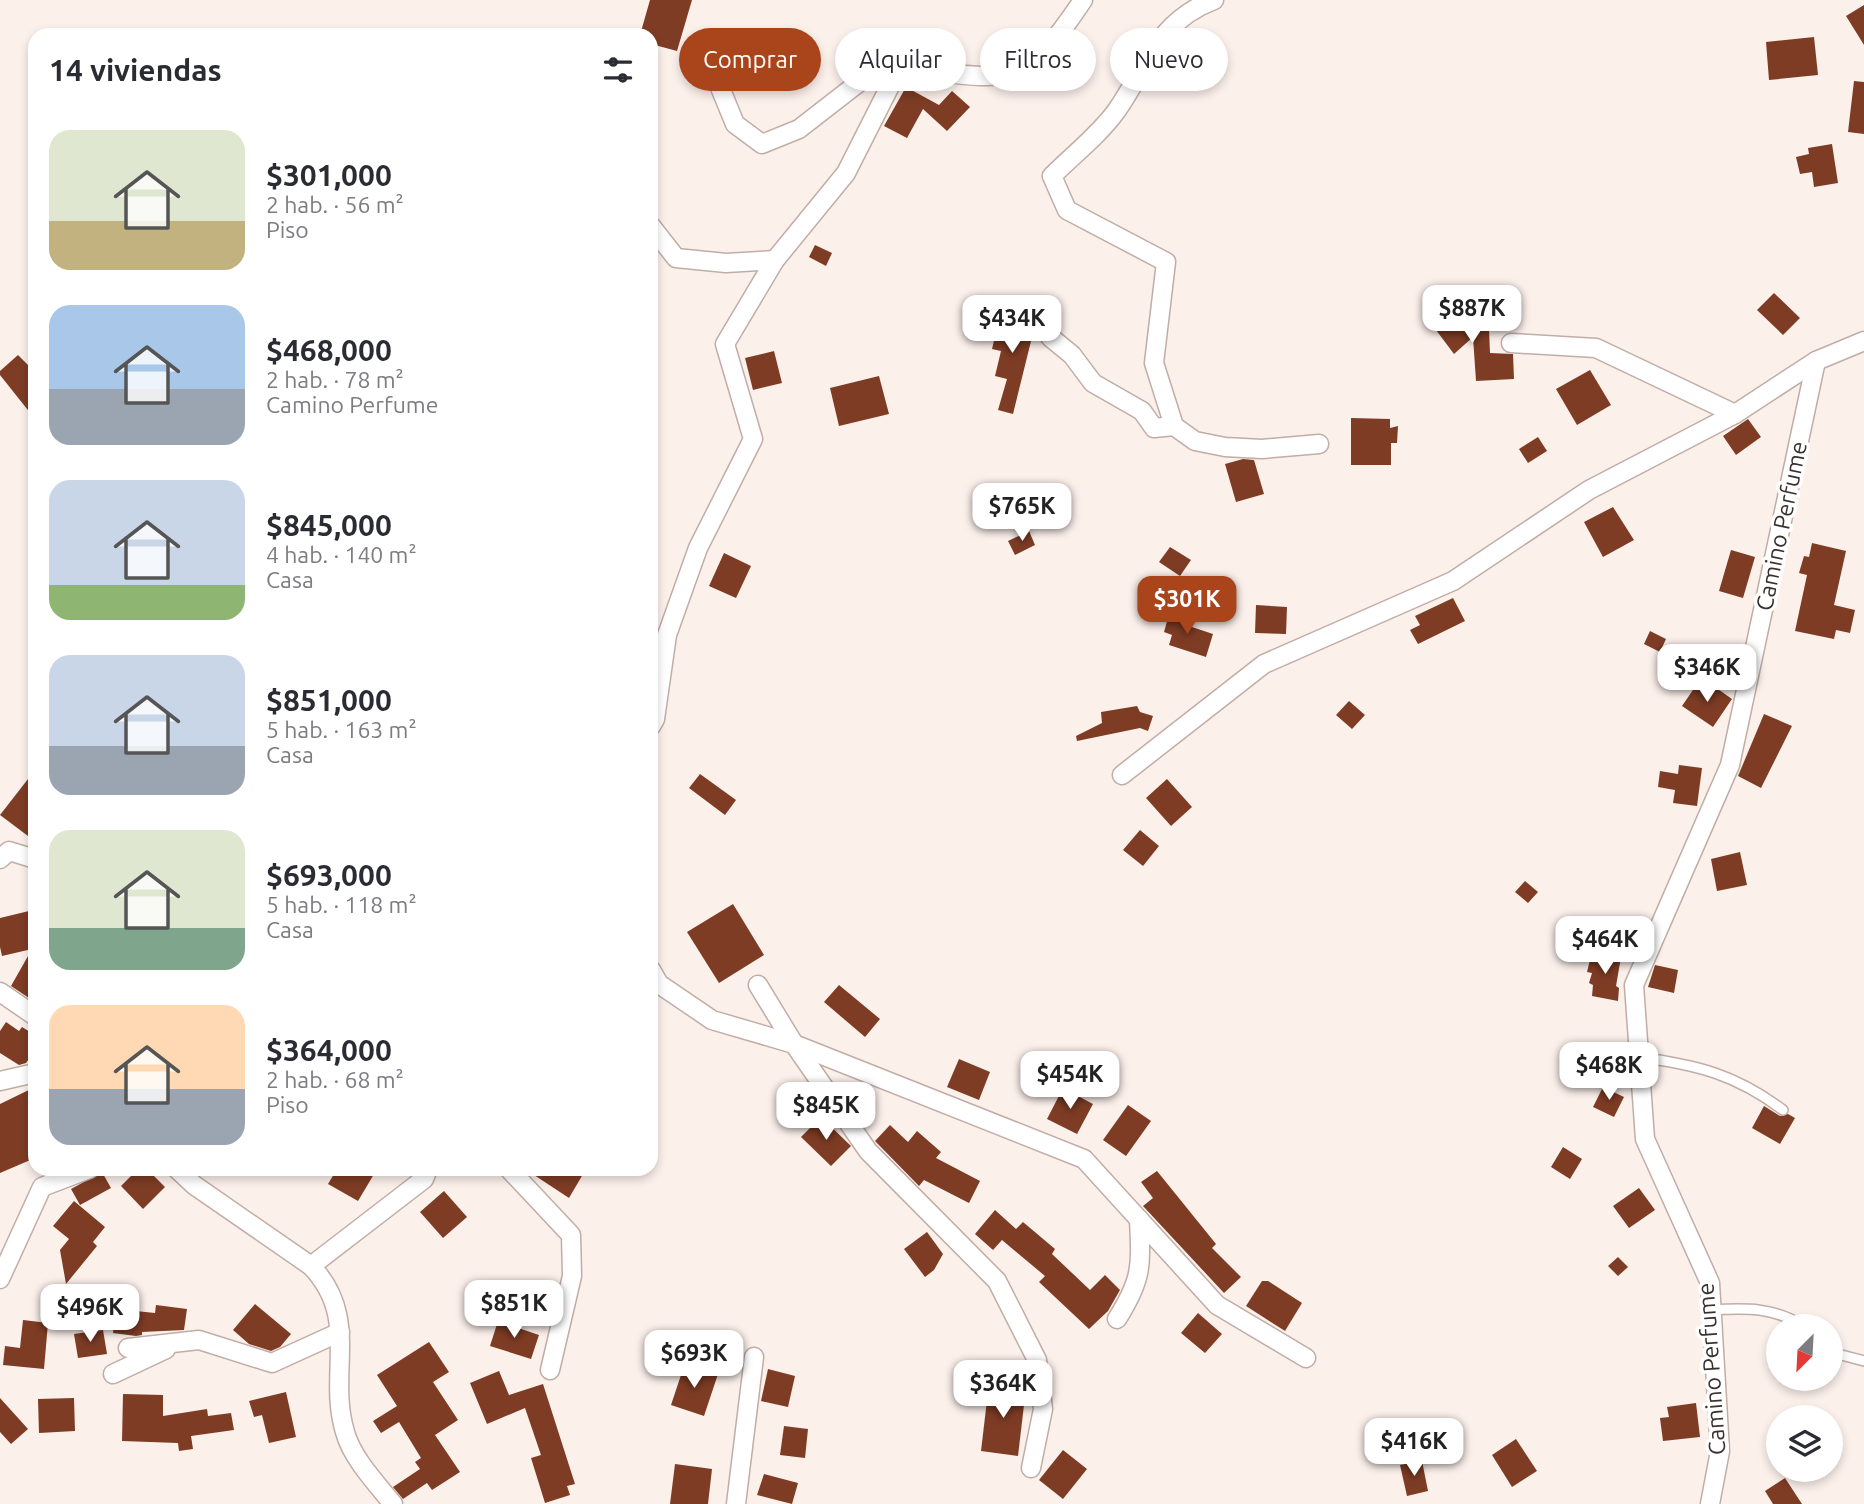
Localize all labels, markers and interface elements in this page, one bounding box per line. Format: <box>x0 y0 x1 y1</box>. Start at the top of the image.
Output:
chip: Comprar <box>679 28 821 91</box>
chip: Alquilar <box>835 28 966 91</box>
chip: Filtros <box>980 28 1096 91</box>
chip: Nuevo <box>1110 28 1228 91</box>
icon: filters <box>599 51 637 89</box>
text: 14 viviendas <box>49 53 222 87</box>
icon: home <box>105 158 189 242</box>
text: $301,000 <box>266 158 392 192</box>
text: 2 hab. · 56 m² <box>266 192 404 217</box>
text: Piso <box>266 217 309 242</box>
pin: $887K <box>1423 286 1521 345</box>
text: $887K <box>1438 295 1506 320</box>
pin: $434K <box>963 296 1061 355</box>
text: $434K <box>978 305 1046 330</box>
icon: home <box>105 333 189 417</box>
text: $468,000 <box>266 333 392 367</box>
text: 2 hab. · 78 m² <box>266 367 404 392</box>
text: Camino Perfume <box>266 392 438 417</box>
street label: Camino Perfume <box>1751 439 1811 613</box>
pin: $765K <box>973 484 1071 543</box>
text: $765K <box>988 493 1056 518</box>
icon: home <box>105 508 189 592</box>
text: $845,000 <box>266 508 392 542</box>
text: 4 hab. · 140 m² <box>266 542 417 567</box>
text: Casa <box>266 567 314 592</box>
pin: $301K <box>1138 576 1236 636</box>
text: $301K <box>1153 586 1221 611</box>
pin: $346K <box>1658 644 1756 704</box>
text: $346K <box>1673 654 1741 679</box>
icon: home <box>105 683 189 767</box>
text: $851,000 <box>266 683 392 717</box>
text: 5 hab. · 163 m² <box>266 717 417 742</box>
text: Casa <box>266 742 314 767</box>
icon: home <box>105 858 189 942</box>
text: $693,000 <box>266 858 392 892</box>
text: 5 hab. · 118 m² <box>266 892 417 917</box>
pin: $464K <box>1556 916 1654 976</box>
text: Casa <box>266 917 314 942</box>
text: $464K <box>1571 926 1639 951</box>
icon: home <box>105 1033 189 1117</box>
text: $364,000 <box>266 1033 392 1067</box>
pin: $468K <box>1560 1042 1658 1102</box>
pin: $454K <box>1021 1052 1119 1111</box>
text: $468K <box>1575 1052 1643 1077</box>
text: $454K <box>1036 1061 1104 1086</box>
text: 2 hab. · 68 m² <box>266 1067 404 1092</box>
pin: $845K <box>777 1082 875 1142</box>
text: Piso <box>266 1092 309 1117</box>
text: $845K <box>792 1092 860 1117</box>
pin: $851K <box>465 1280 563 1340</box>
street label: Camino Perfume <box>1693 1282 1729 1456</box>
pin: $496K <box>41 1284 139 1344</box>
text: $851K <box>480 1290 548 1315</box>
text: $496K <box>56 1294 124 1319</box>
north arrow <box>1766 1314 1843 1391</box>
map controls <box>1766 1314 1843 1482</box>
pin: $693K <box>645 1330 743 1390</box>
text: $693K <box>660 1340 728 1365</box>
pin: $364K <box>954 1360 1052 1420</box>
text: $364K <box>969 1370 1037 1395</box>
button: layers <box>1766 1405 1843 1482</box>
pin: $416K <box>1365 1418 1463 1478</box>
text: $416K <box>1380 1428 1448 1453</box>

